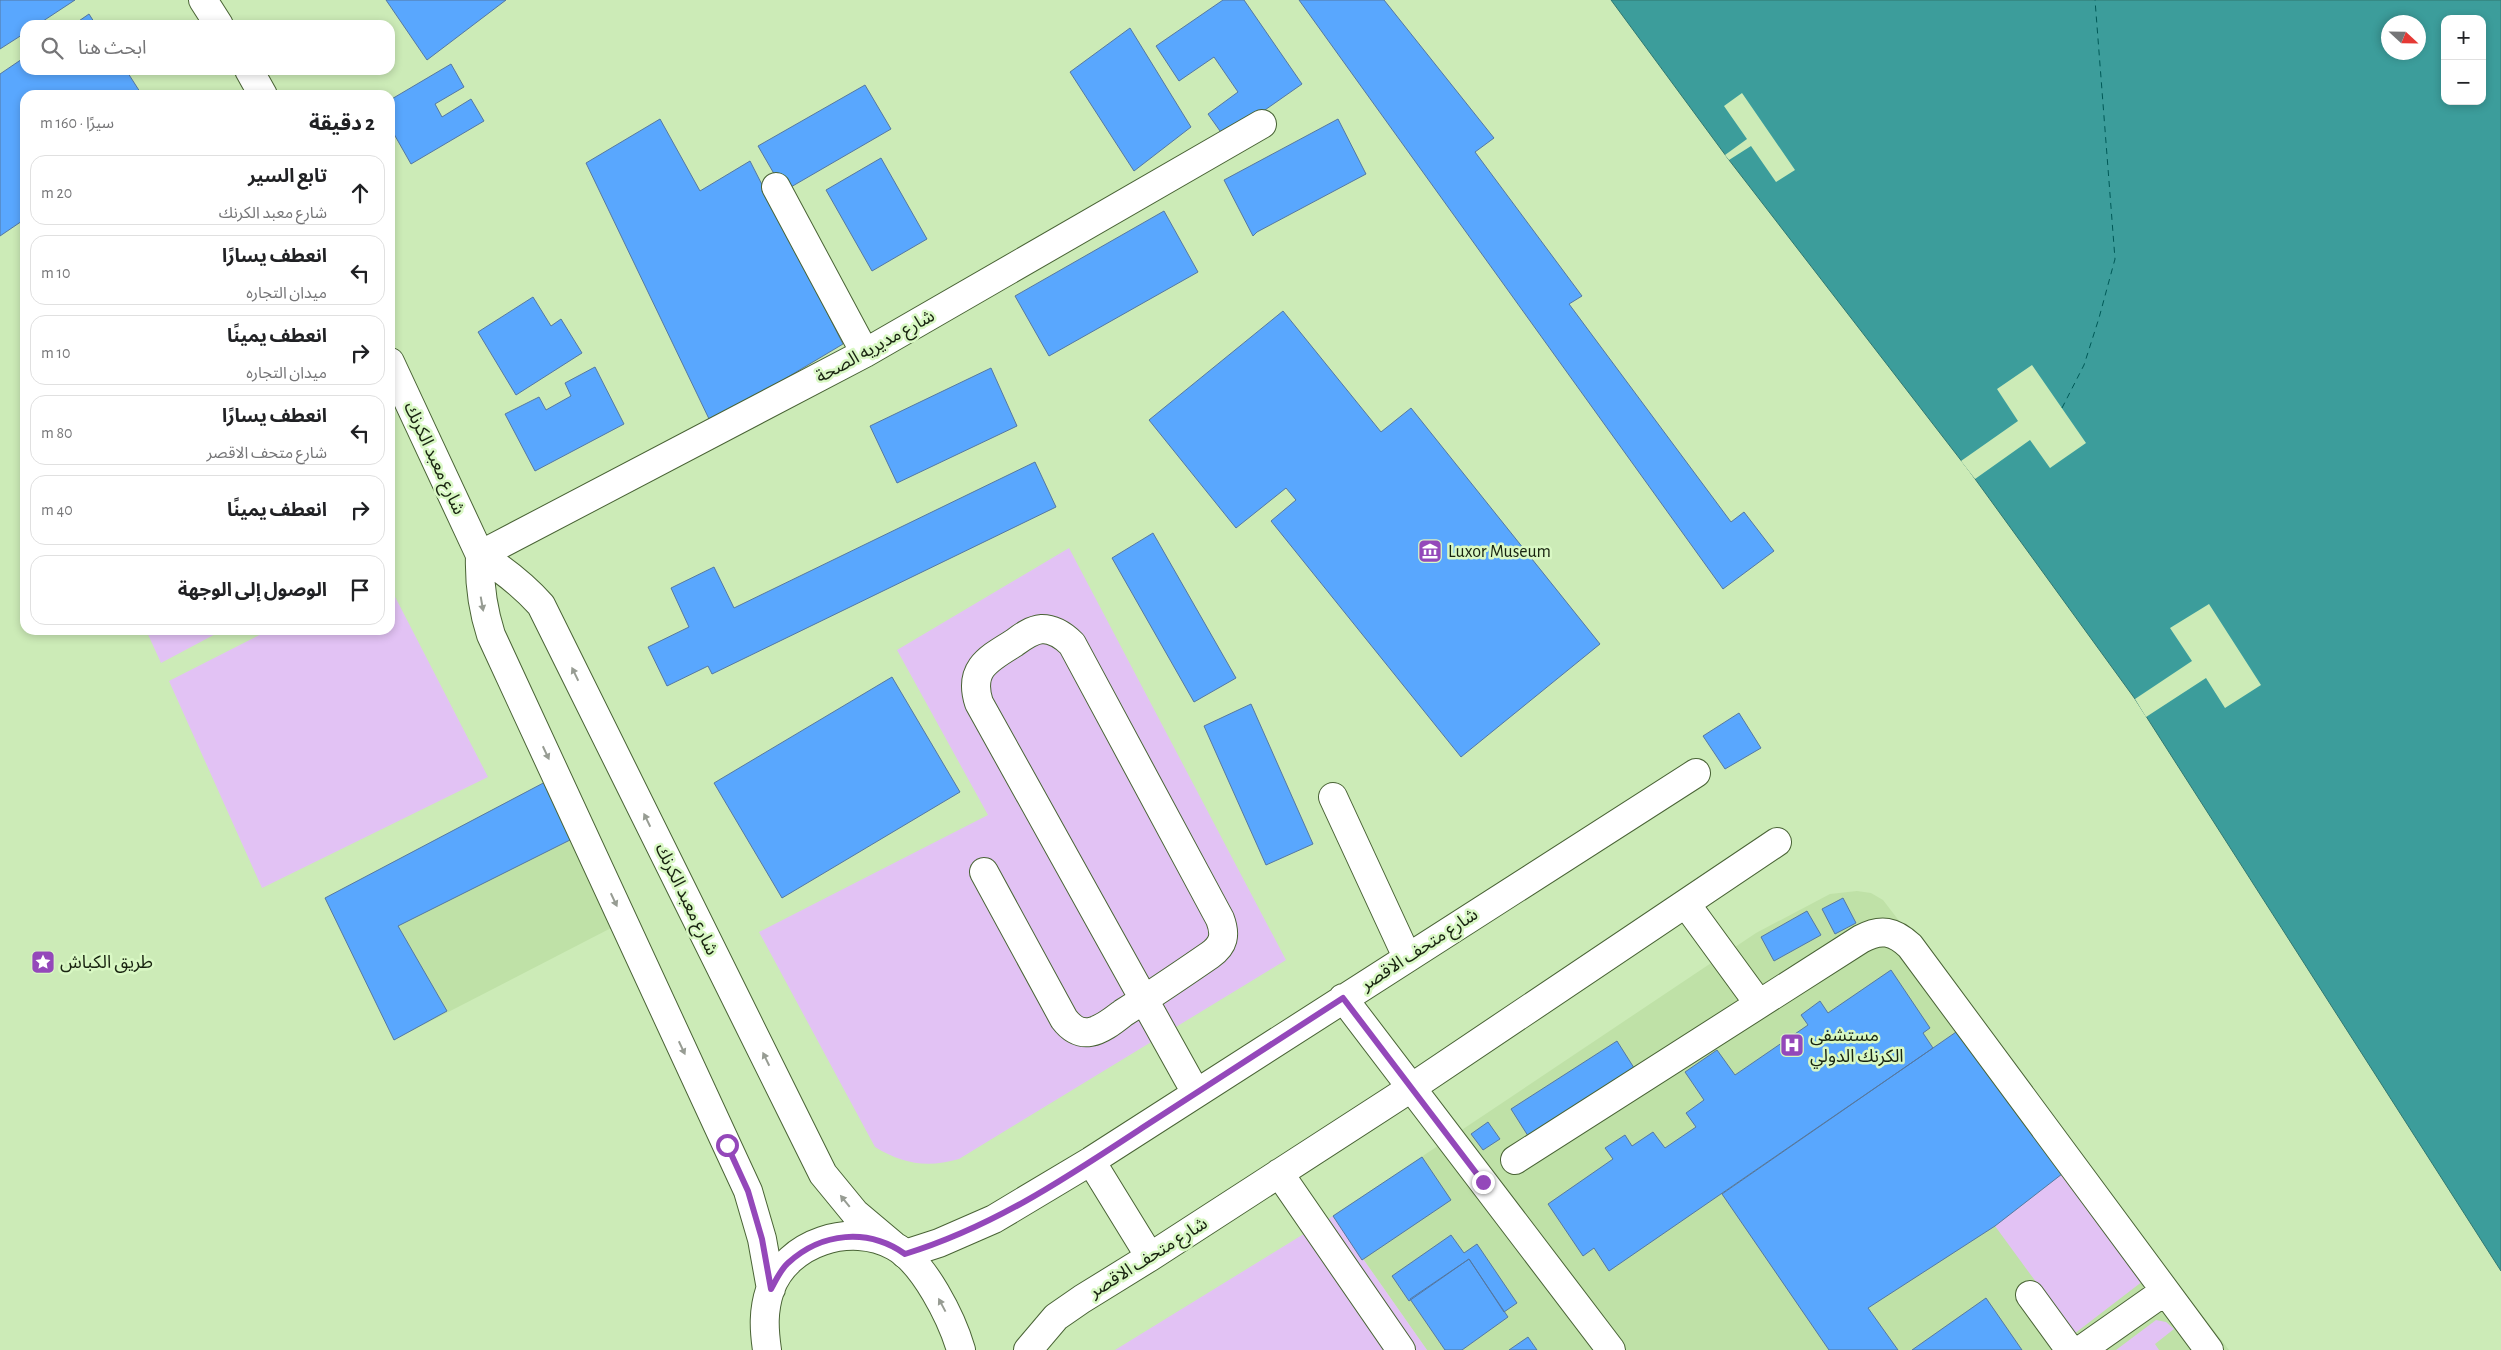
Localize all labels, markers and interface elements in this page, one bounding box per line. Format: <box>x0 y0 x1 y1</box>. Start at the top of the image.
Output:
north arrow <box>2381 15 2426 60</box>
map controls <box>2441 15 2486 105</box>
button: + <box>2441 15 2486 60</box>
search box <box>20 20 395 75</box>
icon: search <box>38 34 66 62</box>
text: ابحث هنا <box>78 39 147 58</box>
button: − <box>2441 60 2486 105</box>
text: 2 دقيقة <box>309 113 375 134</box>
text: سيرًا · 160 m <box>40 115 114 131</box>
text: تابع السير <box>248 167 327 186</box>
icon: ahead <box>346 179 374 207</box>
text: 20 m <box>41 185 72 201</box>
text: شارع معبد الكرنك <box>219 205 327 221</box>
text: انعطف يسارًا <box>222 247 327 266</box>
icon: left <box>346 259 374 287</box>
text: 10 m <box>41 265 70 281</box>
text: ميدان التجاره <box>246 285 327 301</box>
street label: شارع مديريه الصحة <box>813 307 940 390</box>
text: انعطف يمينًا <box>227 327 327 346</box>
icon: right <box>346 339 374 367</box>
text: 10 m <box>41 345 70 361</box>
text: ميدان التجاره <box>246 365 327 381</box>
street label: شارع معبد الكرنك <box>397 399 468 519</box>
text: انعطف يسارًا <box>222 407 327 426</box>
icon: left <box>346 419 374 447</box>
text: 80 m <box>41 425 73 441</box>
text: شارع متحف الاقصر <box>207 445 327 461</box>
icon: right <box>346 496 374 524</box>
text: انعطف يمينًا <box>227 501 327 520</box>
text: 40 m <box>41 502 73 518</box>
museum icon: Luxor Museum <box>1417 538 1443 564</box>
place label: Luxor Museum <box>1448 543 1551 561</box>
icon: arrive <box>346 576 374 604</box>
text: الوصول إلى الوجهة <box>178 581 327 600</box>
one-way arrow <box>478 596 486 612</box>
one-way arrow <box>571 667 579 681</box>
one-way arrow <box>542 746 550 760</box>
one-way arrow <box>643 813 651 827</box>
street label: شارع معبد الكرنك <box>648 841 721 960</box>
one-way arrow <box>610 893 618 907</box>
street label: شارع متحف الاقصر <box>1357 905 1483 998</box>
place icon: طريق الكباش <box>30 949 56 975</box>
place label: طريق الكباش <box>60 954 153 973</box>
place label: مستشفى الكرنك الدولي <box>1810 1027 1904 1069</box>
hospital icon: مستشفى الكرنك الدولي <box>1779 1032 1805 1058</box>
one-way arrow <box>679 1041 687 1055</box>
one-way arrow <box>762 1052 770 1066</box>
route start <box>716 1134 739 1157</box>
route end <box>1472 1171 1495 1194</box>
one-way arrow <box>839 1195 850 1208</box>
street label: شارع متحف الاقصر <box>1085 1214 1213 1305</box>
one-way arrow <box>938 1298 946 1313</box>

